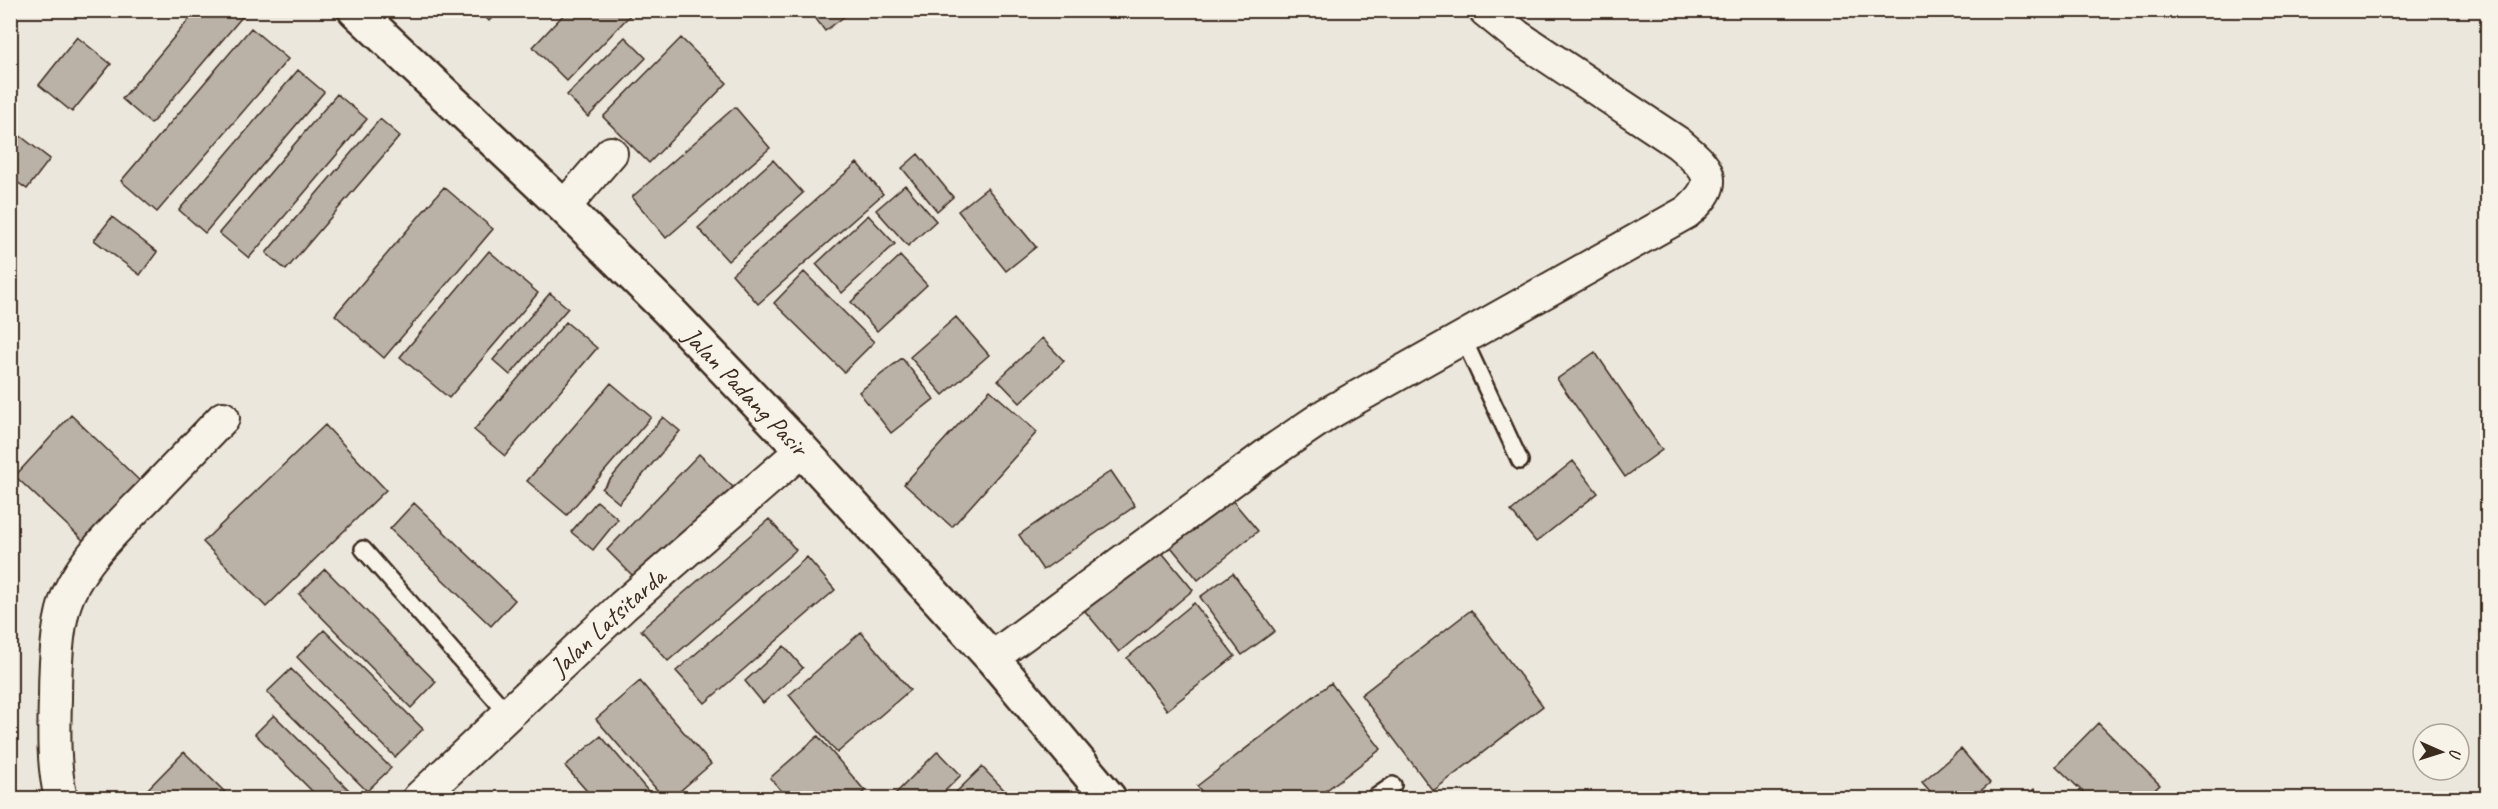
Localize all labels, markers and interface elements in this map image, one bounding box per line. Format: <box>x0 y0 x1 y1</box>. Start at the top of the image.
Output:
street label: Jalan Padang Pasir <box>674 318 817 465</box>
street label: Jalan Latsitarda <box>542 559 674 685</box>
north arrow <box>2411 722 2471 782</box>
text: U <box>2445 748 2465 760</box>

